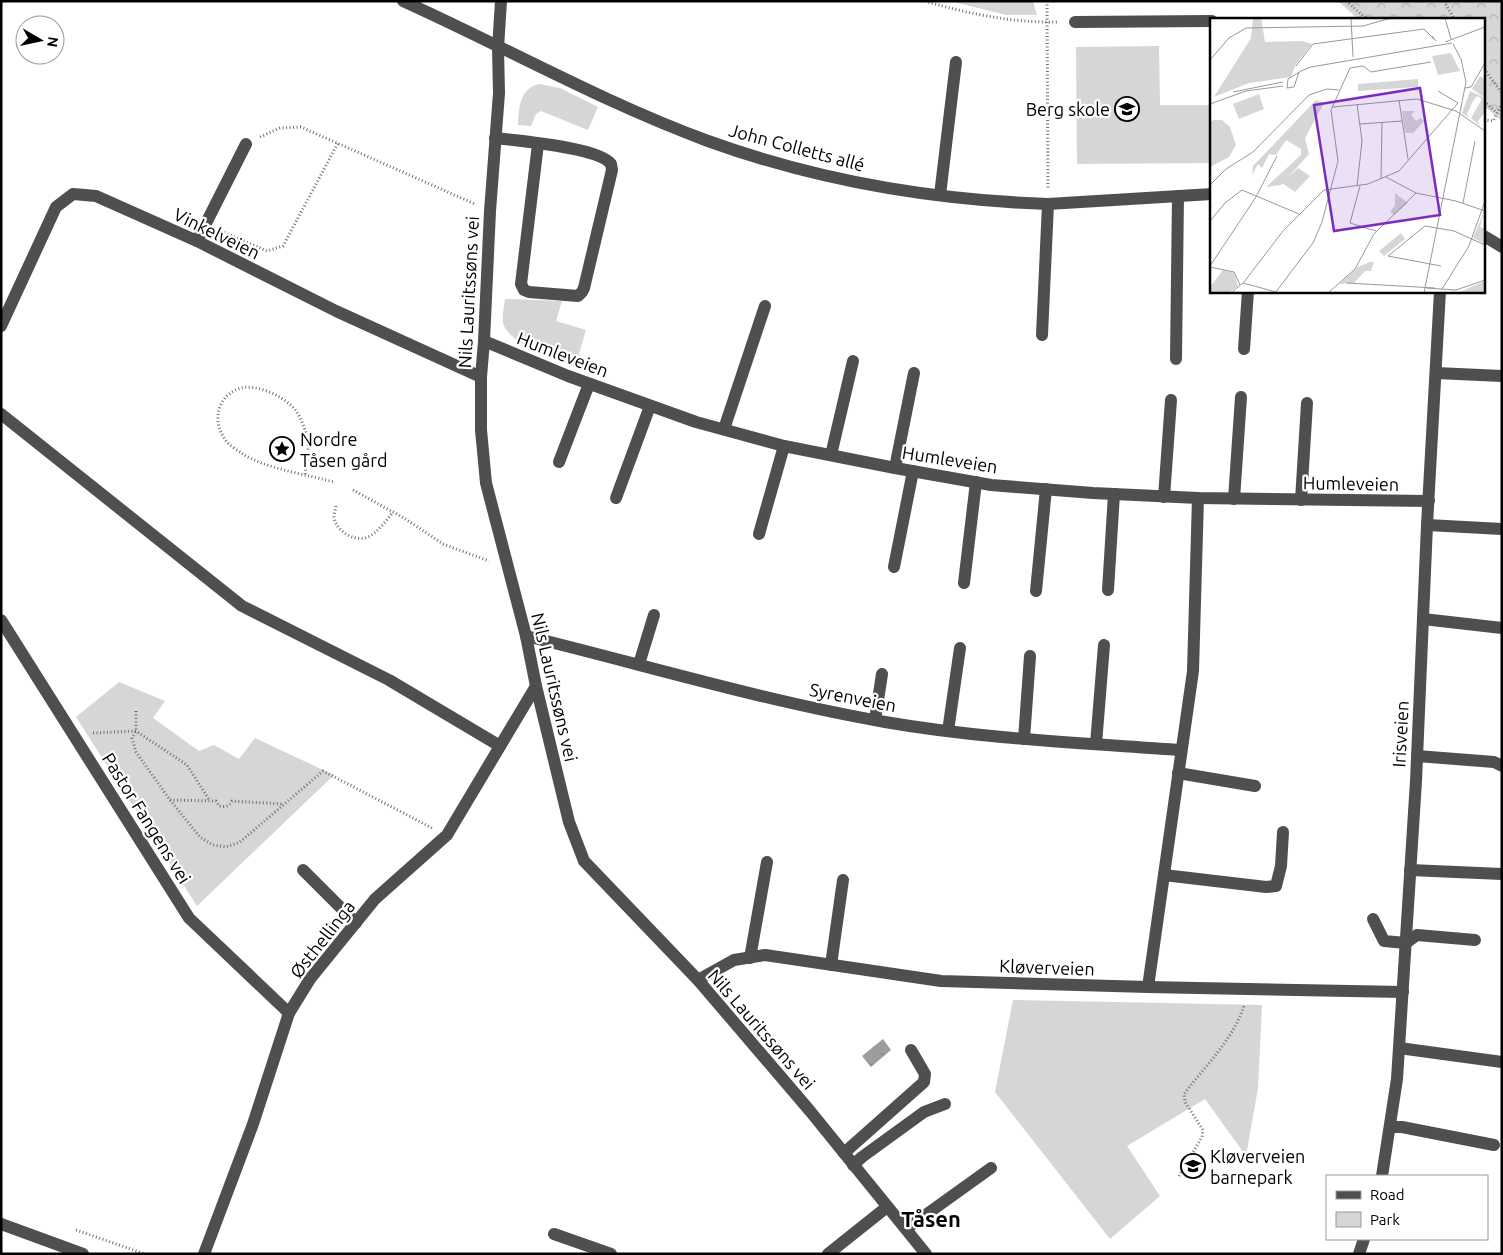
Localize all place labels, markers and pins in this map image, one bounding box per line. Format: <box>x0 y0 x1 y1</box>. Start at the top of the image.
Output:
school or university icon: Berg skole <box>1114 96 1140 122</box>
place label: Berg skole <box>1026 99 1110 119</box>
place label: Nordre Tåsen gård <box>300 429 388 470</box>
place icon: Nordre Tåsen gård <box>269 436 295 462</box>
place label: Kløverveien barnepark <box>1210 1146 1305 1187</box>
school or university icon: Kløverveien barnepark <box>1180 1153 1206 1179</box>

